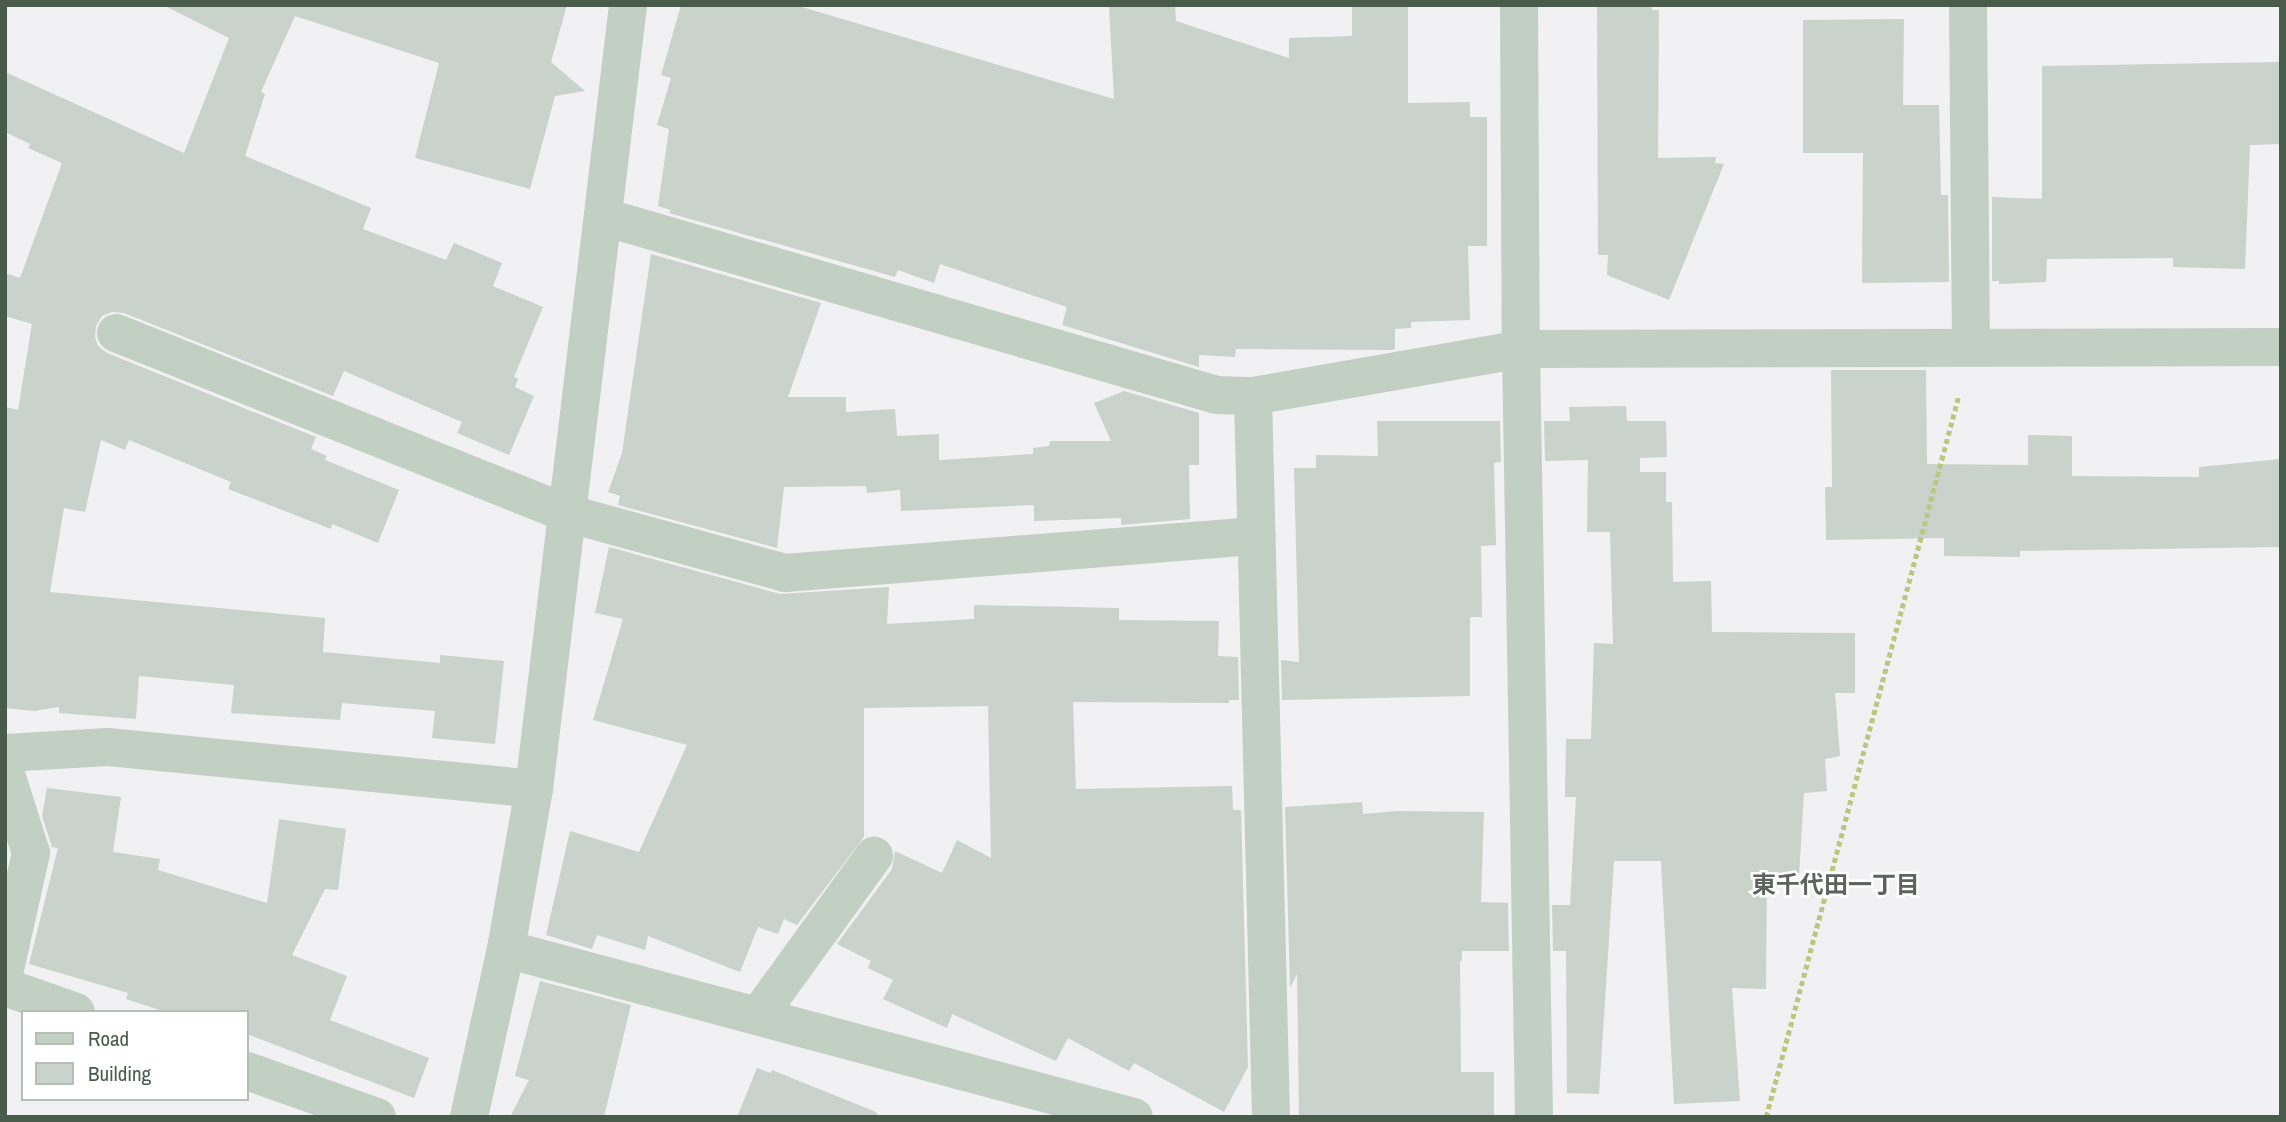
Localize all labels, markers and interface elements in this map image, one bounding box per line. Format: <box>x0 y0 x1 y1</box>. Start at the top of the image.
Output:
district label: 東千代田一丁目 <box>1752 871 1920 899</box>
legend <box>21 1010 248 1101</box>
text: Road <box>88 1024 129 1053</box>
text: Building <box>88 1059 151 1088</box>

